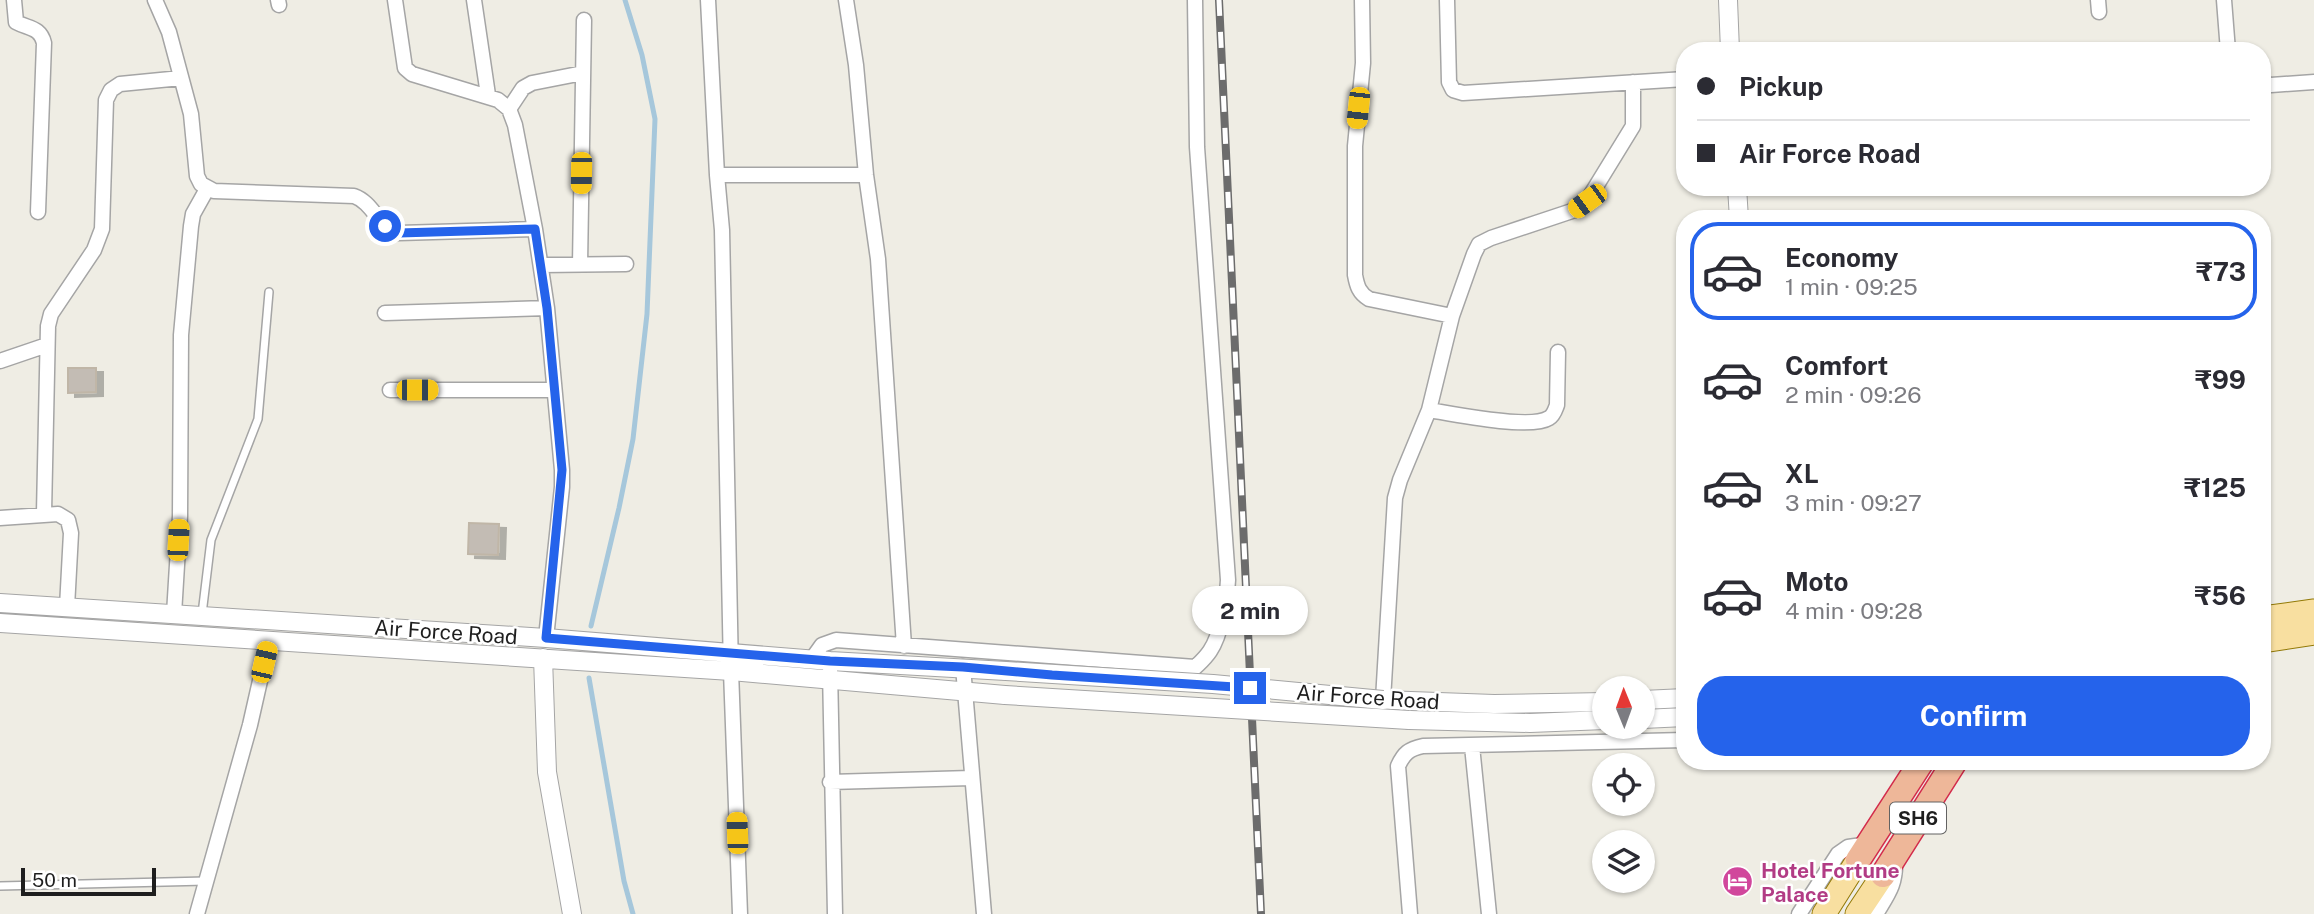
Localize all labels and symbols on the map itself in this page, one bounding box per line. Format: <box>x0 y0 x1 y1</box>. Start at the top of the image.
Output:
car <box>1346 86 1371 130</box>
car <box>571 152 592 194</box>
car <box>1564 180 1611 222</box>
route start <box>369 210 401 242</box>
car <box>397 380 439 401</box>
car <box>167 518 190 562</box>
callout: 2 min <box>1192 586 1308 636</box>
street label: Air Force Road <box>374 615 518 649</box>
car <box>250 639 279 685</box>
route end <box>1234 672 1266 704</box>
north arrow <box>1592 676 1656 738</box>
street label: Air Force Road <box>1296 680 1440 714</box>
road number: SH6 <box>1890 803 1946 834</box>
car <box>726 812 749 854</box>
place label: Hotel Fortune Palace <box>1761 858 1900 907</box>
scale bar <box>21 865 156 897</box>
hotel icon: Hotel Fortune Palace <box>1721 865 1755 899</box>

